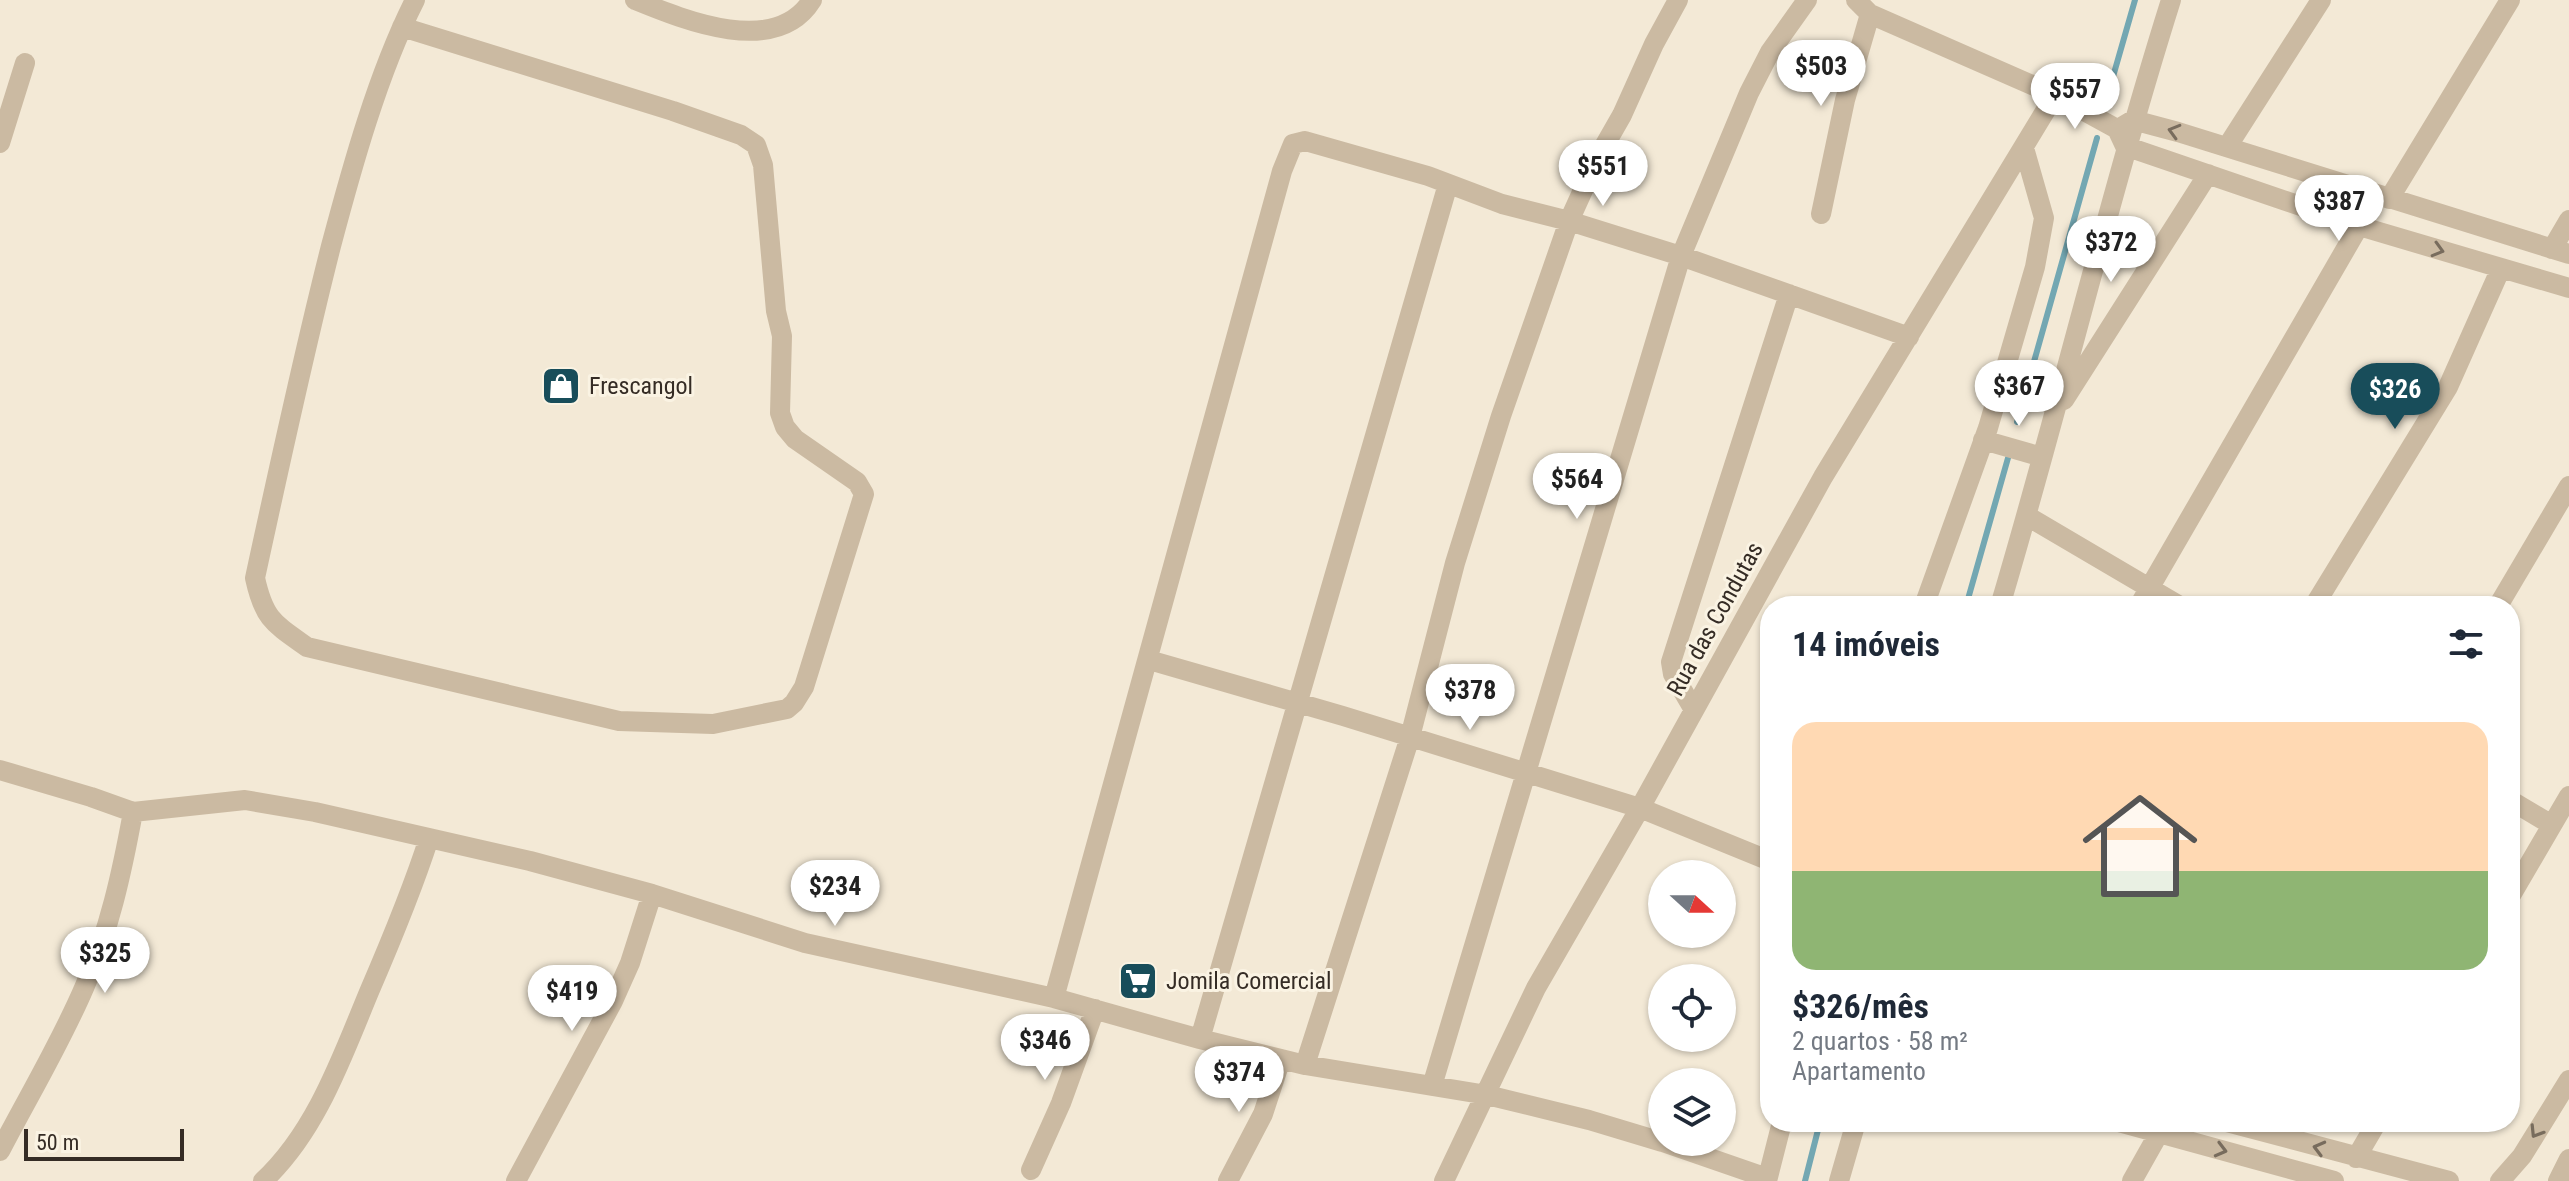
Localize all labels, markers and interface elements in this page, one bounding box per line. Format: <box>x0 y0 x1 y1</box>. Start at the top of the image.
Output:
pin: $503 <box>1774 40 1868 108</box>
text: $503 <box>1795 51 1847 81</box>
pin: $557 <box>2028 63 2122 131</box>
text: $557 <box>2049 74 2101 104</box>
one-way arrow <box>2167 124 2181 140</box>
pin: $551 <box>1556 140 1650 208</box>
text: $551 <box>1577 151 1629 181</box>
pin: $387 <box>2292 175 2386 243</box>
text: $387 <box>2313 186 2365 216</box>
pin: $372 <box>2064 216 2158 284</box>
text: $372 <box>2085 227 2137 257</box>
one-way arrow <box>2431 241 2445 257</box>
pin: $367 <box>1972 360 2066 428</box>
pin: $326 <box>2348 363 2442 431</box>
shop icon: Frescangol <box>540 365 582 407</box>
text: $367 <box>1993 371 2045 401</box>
place label: Frescangol <box>589 372 693 400</box>
text: $326 <box>2369 374 2421 404</box>
pin: $564 <box>1530 453 1624 521</box>
text: $564 <box>1551 464 1603 494</box>
street label: Rua das Condutas <box>1661 537 1769 701</box>
icon: filters <box>2444 622 2488 666</box>
text: 14 imóveis <box>1792 624 1940 664</box>
pin: $378 <box>1423 664 1517 732</box>
text: $378 <box>1444 675 1496 705</box>
icon: home <box>2068 774 2212 918</box>
pin: $234 <box>788 860 882 928</box>
north arrow <box>1648 860 1736 948</box>
map controls <box>1648 860 1736 1156</box>
text: $234 <box>809 871 861 901</box>
pin: $325 <box>58 927 152 995</box>
text: $325 <box>79 938 131 968</box>
supermarket icon: Jomila Comercial <box>1117 960 1159 1002</box>
button: locate <box>1648 964 1736 1052</box>
pin: $419 <box>525 965 619 1033</box>
place label: Jomila Comercial <box>1166 967 1331 995</box>
text: $419 <box>546 976 598 1006</box>
text: $326/mês <box>1792 986 1929 1026</box>
pin: $346 <box>998 1014 1092 1082</box>
text: $346 <box>1019 1025 1071 1055</box>
text: 2 quartos · 58 m² <box>1792 1026 1968 1056</box>
pin: $374 <box>1192 1046 1286 1114</box>
text: Apartamento <box>1792 1056 1926 1086</box>
text: $374 <box>1213 1057 1265 1087</box>
button: layers <box>1648 1068 1736 1156</box>
one-way arrow <box>2531 1123 2546 1138</box>
scale bar <box>24 1125 184 1161</box>
text: 50 m <box>36 1130 79 1155</box>
one-way arrow <box>2214 1141 2228 1158</box>
one-way arrow <box>2313 1141 2327 1157</box>

